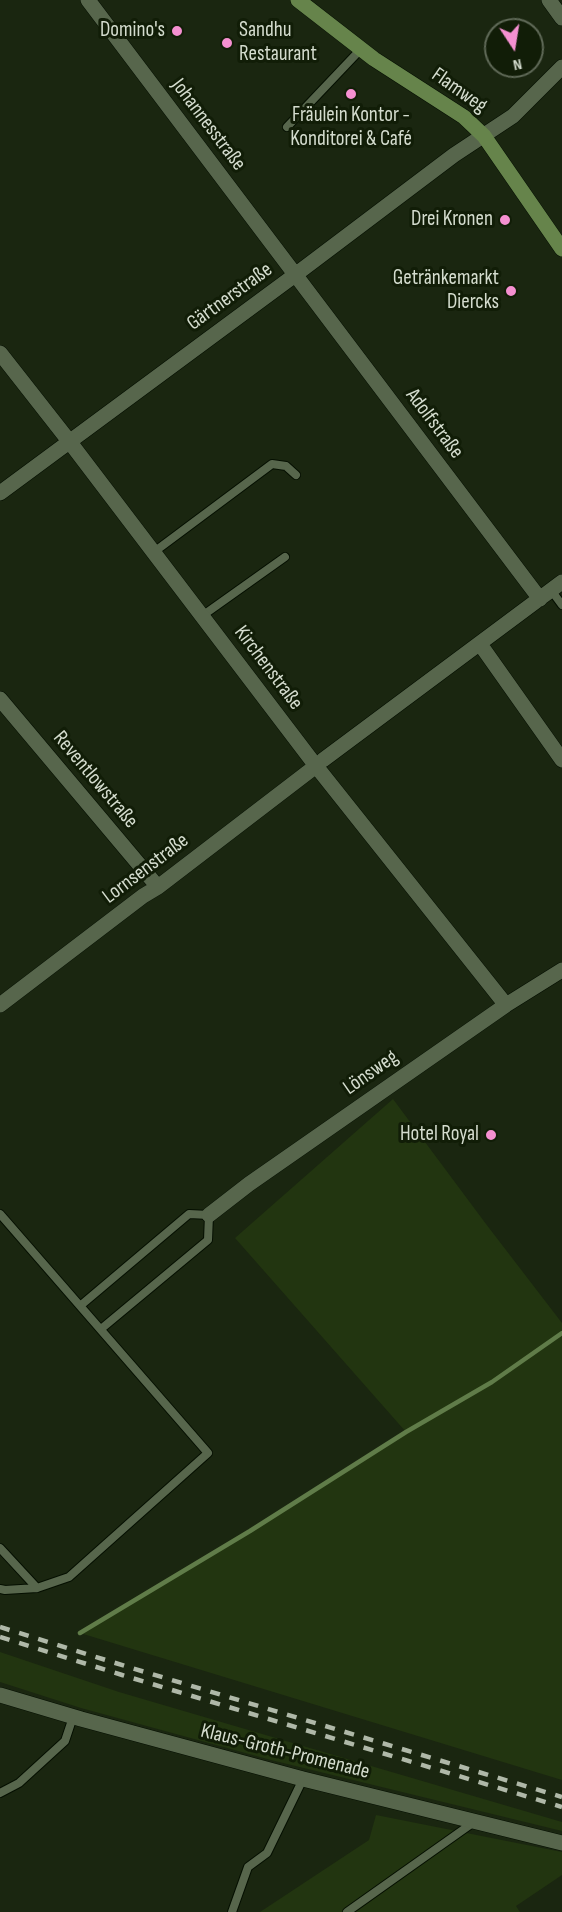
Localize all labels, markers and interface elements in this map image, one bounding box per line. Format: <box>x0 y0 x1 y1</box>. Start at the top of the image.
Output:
place label: Domino's <box>100 18 165 44</box>
place label: Sandhu Restaurant <box>239 18 317 68</box>
north arrow <box>484 18 544 78</box>
marker: Domino's <box>170 24 184 38</box>
marker: Sandhu Restaurant <box>220 36 234 50</box>
text: N <box>511 54 524 74</box>
street label: Flamweg <box>426 63 492 119</box>
street label: Johannesstraße <box>165 74 251 176</box>
marker: Fräulein Kontor - Konditorei & Café <box>344 87 358 101</box>
place label: Fräulein Kontor - Konditorei & Café <box>290 103 412 153</box>
place label: Drei Kronen <box>411 207 493 233</box>
marker: Drei Kronen <box>498 213 512 227</box>
street label: Gärtnerstraße <box>182 258 278 336</box>
place label: Getränkemarkt Diercks <box>393 266 499 316</box>
marker: Getränkemarkt Diercks <box>504 284 518 298</box>
street label: Adolfstraße <box>400 384 468 464</box>
street label: Kirchenstraße <box>228 621 308 715</box>
street label: Reventlowstraße <box>47 726 143 834</box>
street label: Lornsenstraße <box>98 828 194 910</box>
street label: Lönsweg <box>339 1045 403 1101</box>
place label: Hotel Royal <box>400 1122 479 1148</box>
marker: Hotel Royal <box>484 1128 498 1142</box>
street label: Klaus-Groth-Promenade <box>198 1719 372 1785</box>

